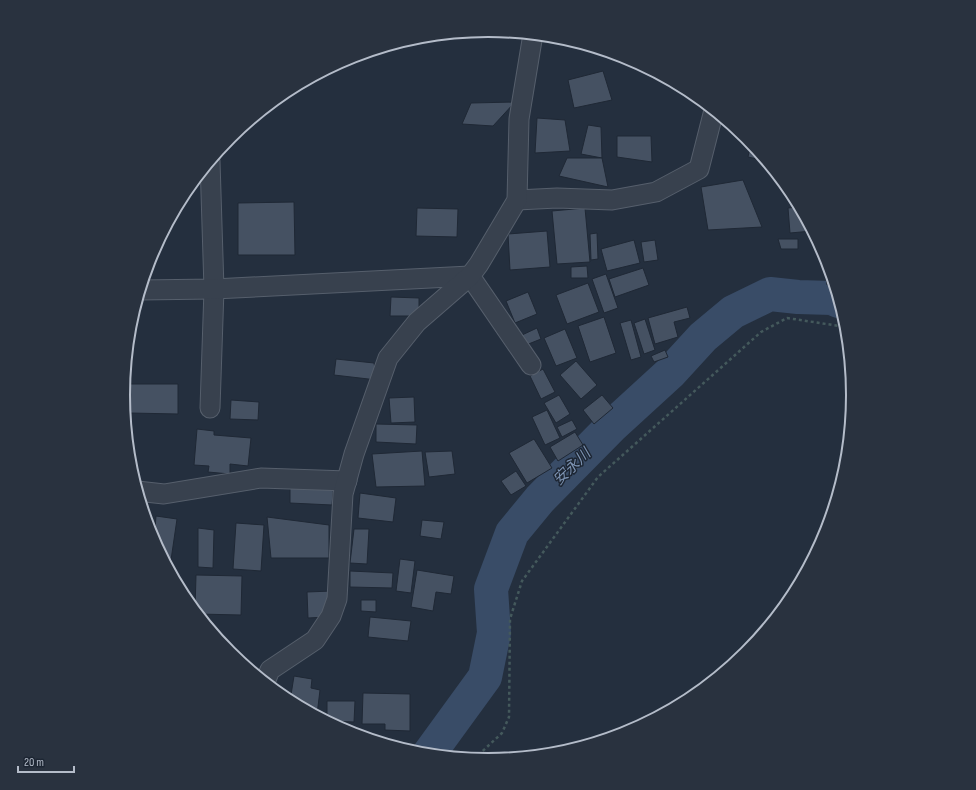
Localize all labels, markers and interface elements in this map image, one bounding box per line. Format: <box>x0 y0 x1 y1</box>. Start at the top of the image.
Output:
water label: 安永川 <box>549 443 596 489</box>
scale bar <box>18 748 74 774</box>
text: 20 m <box>24 755 44 770</box>

